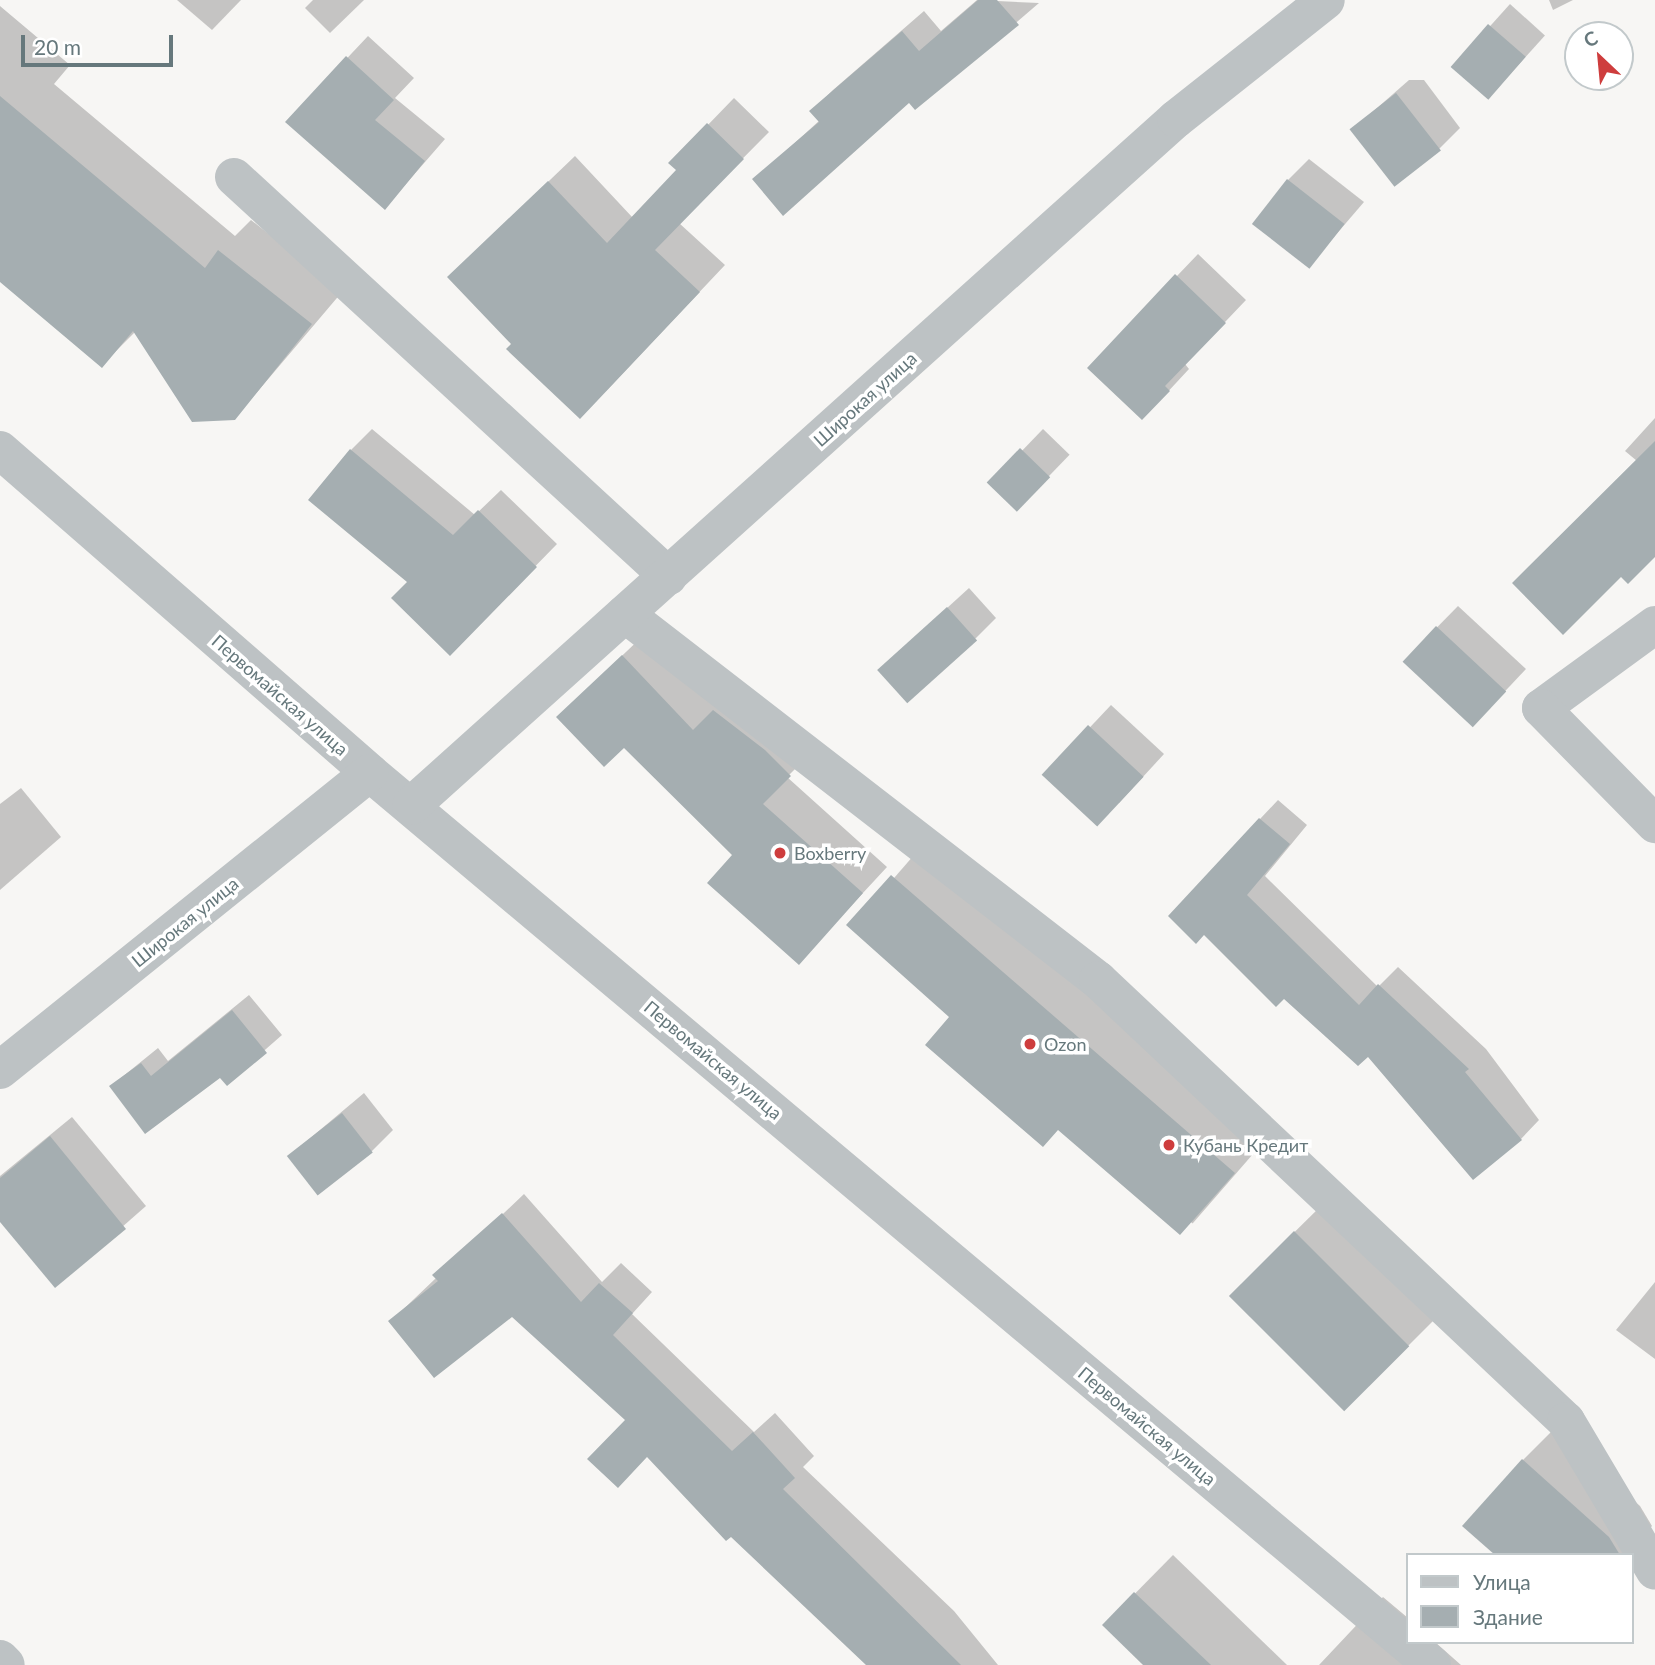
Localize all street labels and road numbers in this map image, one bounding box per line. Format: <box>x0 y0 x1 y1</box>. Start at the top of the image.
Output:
street label: Широкая улица <box>809 347 921 451</box>
street label: Первомайская улица <box>208 630 352 760</box>
street label: Широкая улица <box>127 872 243 972</box>
street label: Первомайская улица <box>640 996 786 1124</box>
street label: Первомайская улица <box>1074 1362 1220 1490</box>

